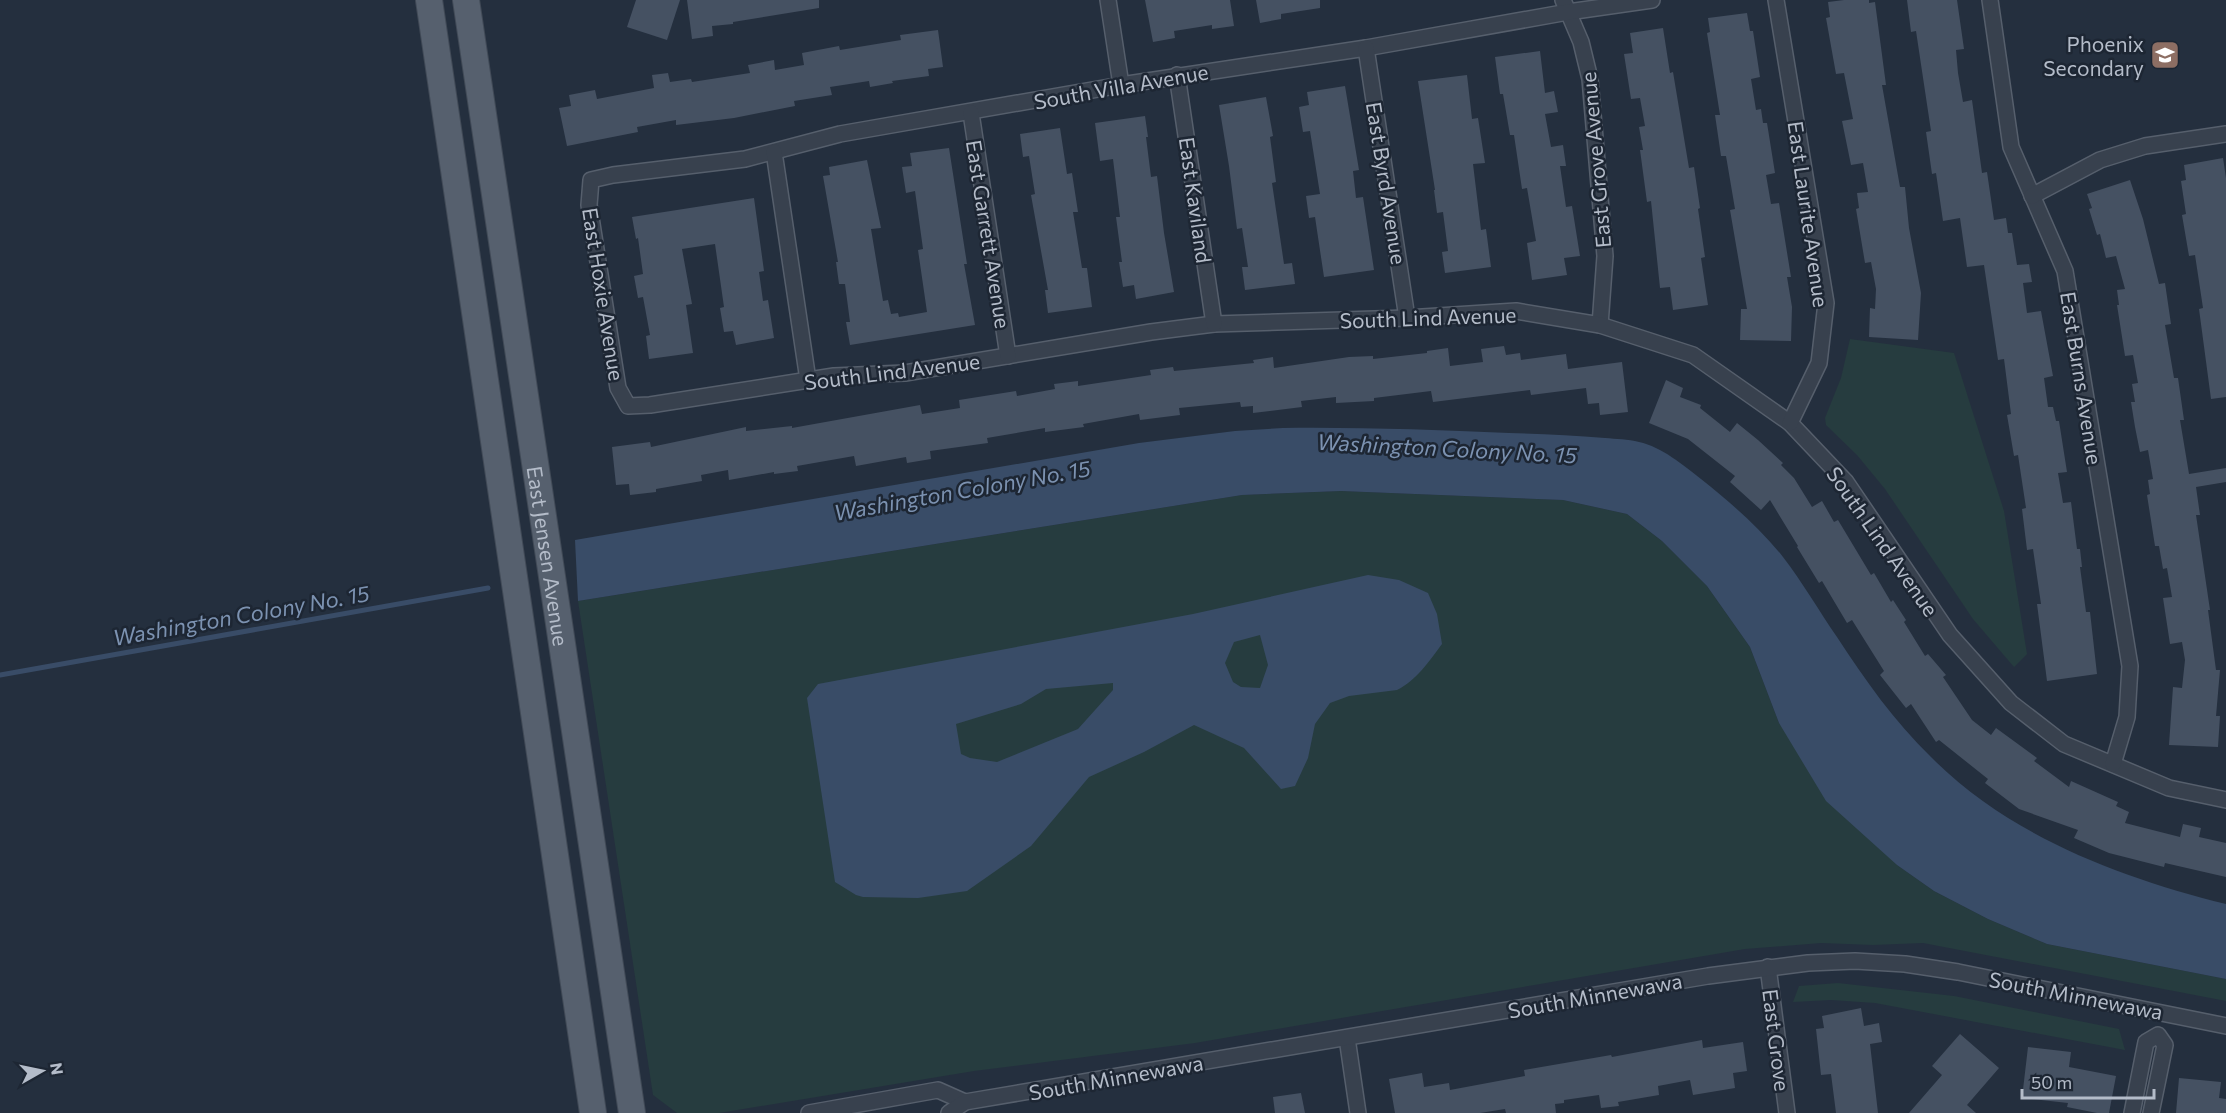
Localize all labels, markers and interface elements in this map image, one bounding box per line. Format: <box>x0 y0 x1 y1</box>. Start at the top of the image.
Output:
place label: Phoenix Secondary <box>2043 31 2144 80</box>
school or university icon: Phoenix Secondary <box>2149 39 2181 71</box>
street label: South Villa Avenue <box>1032 58 1210 114</box>
street label: East Grove Avenue <box>1575 71 1615 249</box>
street label: East Byrd Avenue <box>1362 100 1412 266</box>
street label: East Laurite Avenue <box>1784 119 1834 309</box>
street label: East Kaviland <box>1175 135 1217 265</box>
street label: East Garrett Avenue <box>962 138 1016 330</box>
street label: East Hoxie Avenue <box>578 206 630 382</box>
street label: East Burns Avenue <box>2056 290 2108 466</box>
street label: South Lind Avenue <box>1339 301 1517 333</box>
street label: South Lind Avenue <box>803 348 981 394</box>
water label: Washington Colony No. 15 <box>1316 428 1578 468</box>
water label: Washington Colony No. 15 <box>832 454 1093 526</box>
street label: South Lind Avenue <box>1822 461 1944 621</box>
street label: East Jensen Avenue <box>523 464 575 648</box>
water label: Washington Colony No. 15 <box>111 579 372 651</box>
street label: South Minnewawa <box>1987 966 2165 1024</box>
street label: South Minnewawa <box>1506 967 1684 1023</box>
street label: East Grove <box>1758 988 1796 1092</box>
north arrow <box>12 1041 72 1101</box>
street label: South Minnewawa <box>1027 1049 1205 1105</box>
text: N <box>47 1061 68 1076</box>
scale bar <box>2022 1062 2154 1100</box>
text: 50 m <box>2031 1071 2072 1093</box>

